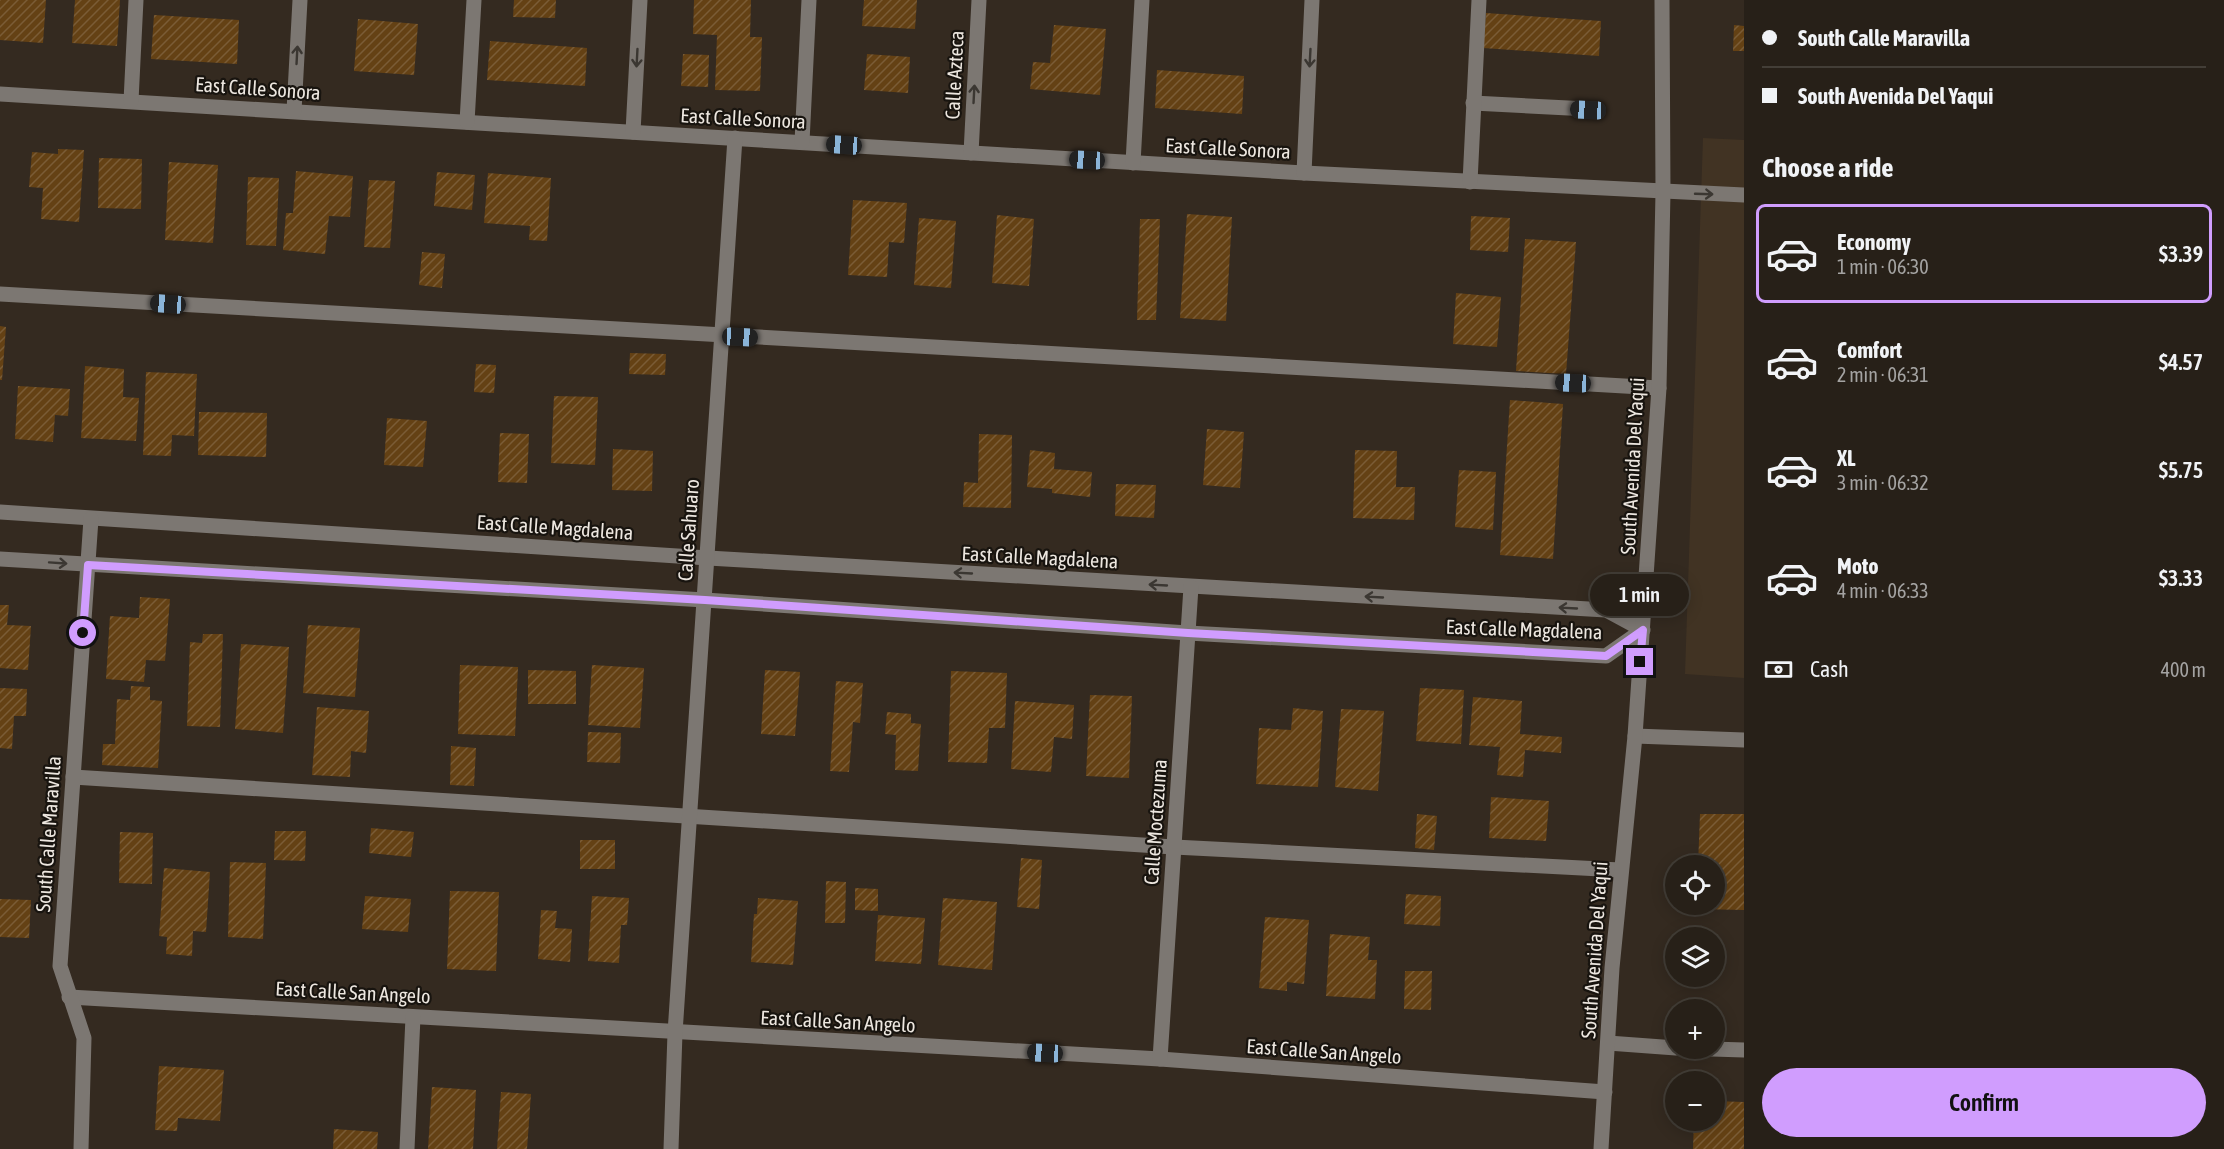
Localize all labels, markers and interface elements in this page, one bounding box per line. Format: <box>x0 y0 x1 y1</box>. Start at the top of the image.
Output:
text: South Calle Maravilla <box>1798 25 1970 51</box>
street label: Calle Azteca <box>940 30 968 120</box>
one-way arrow <box>291 46 302 66</box>
one-way arrow <box>631 48 642 68</box>
one-way arrow <box>1304 48 1315 68</box>
street label: East Calle Sonora <box>195 72 321 104</box>
text: South Avenida Del Yaqui <box>1798 83 1993 109</box>
one-way arrow <box>968 85 979 105</box>
car <box>1570 100 1606 120</box>
street label: East Calle Sonora <box>680 103 806 133</box>
street label: East Calle Sonora <box>1165 133 1291 163</box>
car <box>825 135 863 155</box>
car <box>1069 150 1105 170</box>
text: Choose a ride <box>1762 152 1894 183</box>
one-way arrow <box>1693 188 1713 199</box>
icon: car <box>1765 227 1819 281</box>
text: Economy <box>1837 229 1911 255</box>
text: $3.39 <box>2159 241 2203 267</box>
text: 1 min · 06:30 <box>1837 255 1929 278</box>
car <box>149 294 187 314</box>
car <box>722 327 758 347</box>
icon: car <box>1765 335 1819 389</box>
text: Comfort <box>1837 337 1902 363</box>
text: $4.57 <box>2159 349 2203 375</box>
text: 2 min · 06:31 <box>1837 363 1929 386</box>
car <box>1555 373 1591 393</box>
street label: South Avenida Del Yaqui <box>1616 377 1648 555</box>
icon: car <box>1765 443 1819 497</box>
text: XL <box>1837 445 1855 471</box>
text: $5.75 <box>2159 457 2203 483</box>
text: 3 min · 06:32 <box>1837 471 1929 494</box>
street label: Calle Sahuaro <box>673 478 703 582</box>
street label: East Calle Magdalena <box>476 510 634 544</box>
street label: East Calle Magdalena <box>961 541 1119 573</box>
icon: car <box>1765 551 1819 605</box>
text: Moto <box>1837 553 1879 579</box>
one-way arrow <box>48 557 68 568</box>
text: $3.33 <box>2159 565 2203 591</box>
one-way arrow <box>954 568 974 579</box>
callout: 1 min <box>1590 575 1690 617</box>
one-way arrow <box>1149 579 1168 590</box>
text: 4 min · 06:33 <box>1837 579 1929 602</box>
text: 1 min <box>1619 583 1660 606</box>
one-way arrow <box>1364 591 1384 602</box>
one-way arrow <box>1559 603 1579 614</box>
street label: East Calle Magdalena <box>1445 615 1603 643</box>
route start <box>69 619 96 646</box>
route end <box>1626 648 1653 675</box>
icon: cash <box>1762 653 1795 686</box>
text: Cash <box>1810 656 1849 682</box>
text: 400 m <box>2161 658 2206 681</box>
street label: South Calle Maravilla <box>31 755 65 913</box>
street label: Calle Moctezuma <box>1139 758 1171 886</box>
map controls <box>1665 855 1725 1131</box>
button: locate <box>1665 855 1725 915</box>
street label: South Avenida Del Yaqui <box>1576 861 1612 1039</box>
button: layers <box>1665 927 1725 987</box>
street label: East Calle San Angelo <box>275 976 431 1008</box>
button: + <box>1665 999 1725 1059</box>
street label: East Calle San Angelo <box>760 1005 916 1037</box>
street label: East Calle San Angelo <box>1246 1034 1402 1068</box>
car <box>1027 1043 1063 1063</box>
button: Confirm <box>1762 1068 2206 1137</box>
button: − <box>1665 1071 1725 1131</box>

